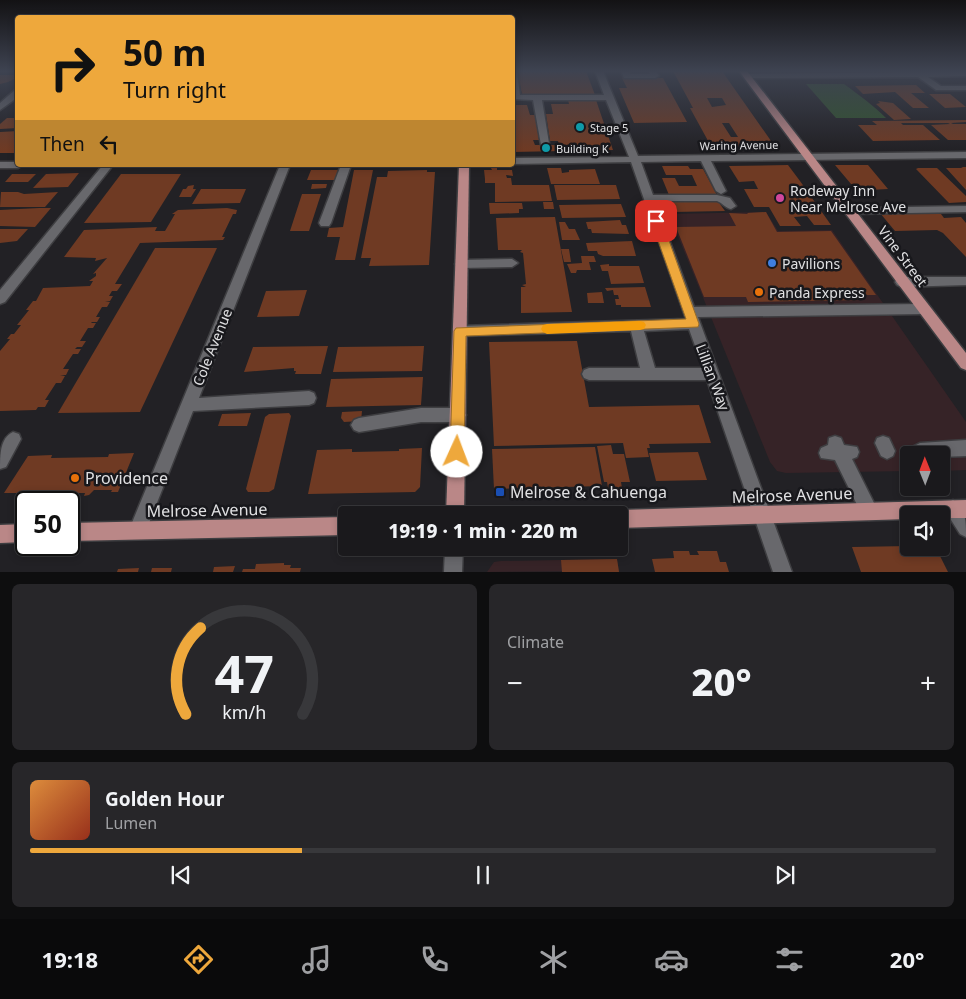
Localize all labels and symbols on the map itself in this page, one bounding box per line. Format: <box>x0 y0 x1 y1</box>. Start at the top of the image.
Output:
place label: Stage 5 <box>590 120 628 135</box>
marker: Stage 5 <box>574 121 586 133</box>
street label: Waring Avenue <box>700 137 778 153</box>
place label: Building K <box>556 141 609 156</box>
marker: Building K <box>540 142 552 154</box>
place label: Rodeway Inn Near Melrose Ave <box>790 181 906 216</box>
marker: Rodeway Inn Near Melrose Ave <box>774 192 786 204</box>
pin <box>635 200 677 242</box>
street label: Vine Street <box>874 222 932 290</box>
place label: Pavilions <box>782 254 840 273</box>
marker: Pavilions <box>766 257 778 269</box>
place label: Panda Express <box>769 283 865 302</box>
marker: Panda Express <box>753 286 765 298</box>
street label: Cole Avenue <box>188 306 236 388</box>
street label: Lillian Way <box>692 341 735 414</box>
position arrow <box>430 425 482 477</box>
north arrow <box>900 446 950 496</box>
place label: Providence <box>85 467 168 489</box>
marker: Providence <box>69 472 81 484</box>
place label: Melrose & Cahuenga <box>510 481 667 503</box>
street label: Melrose Avenue <box>731 482 853 508</box>
marker: Melrose & Cahuenga <box>494 486 506 498</box>
speed limit sign: 50 <box>15 491 80 556</box>
street label: Melrose Avenue <box>146 498 268 522</box>

